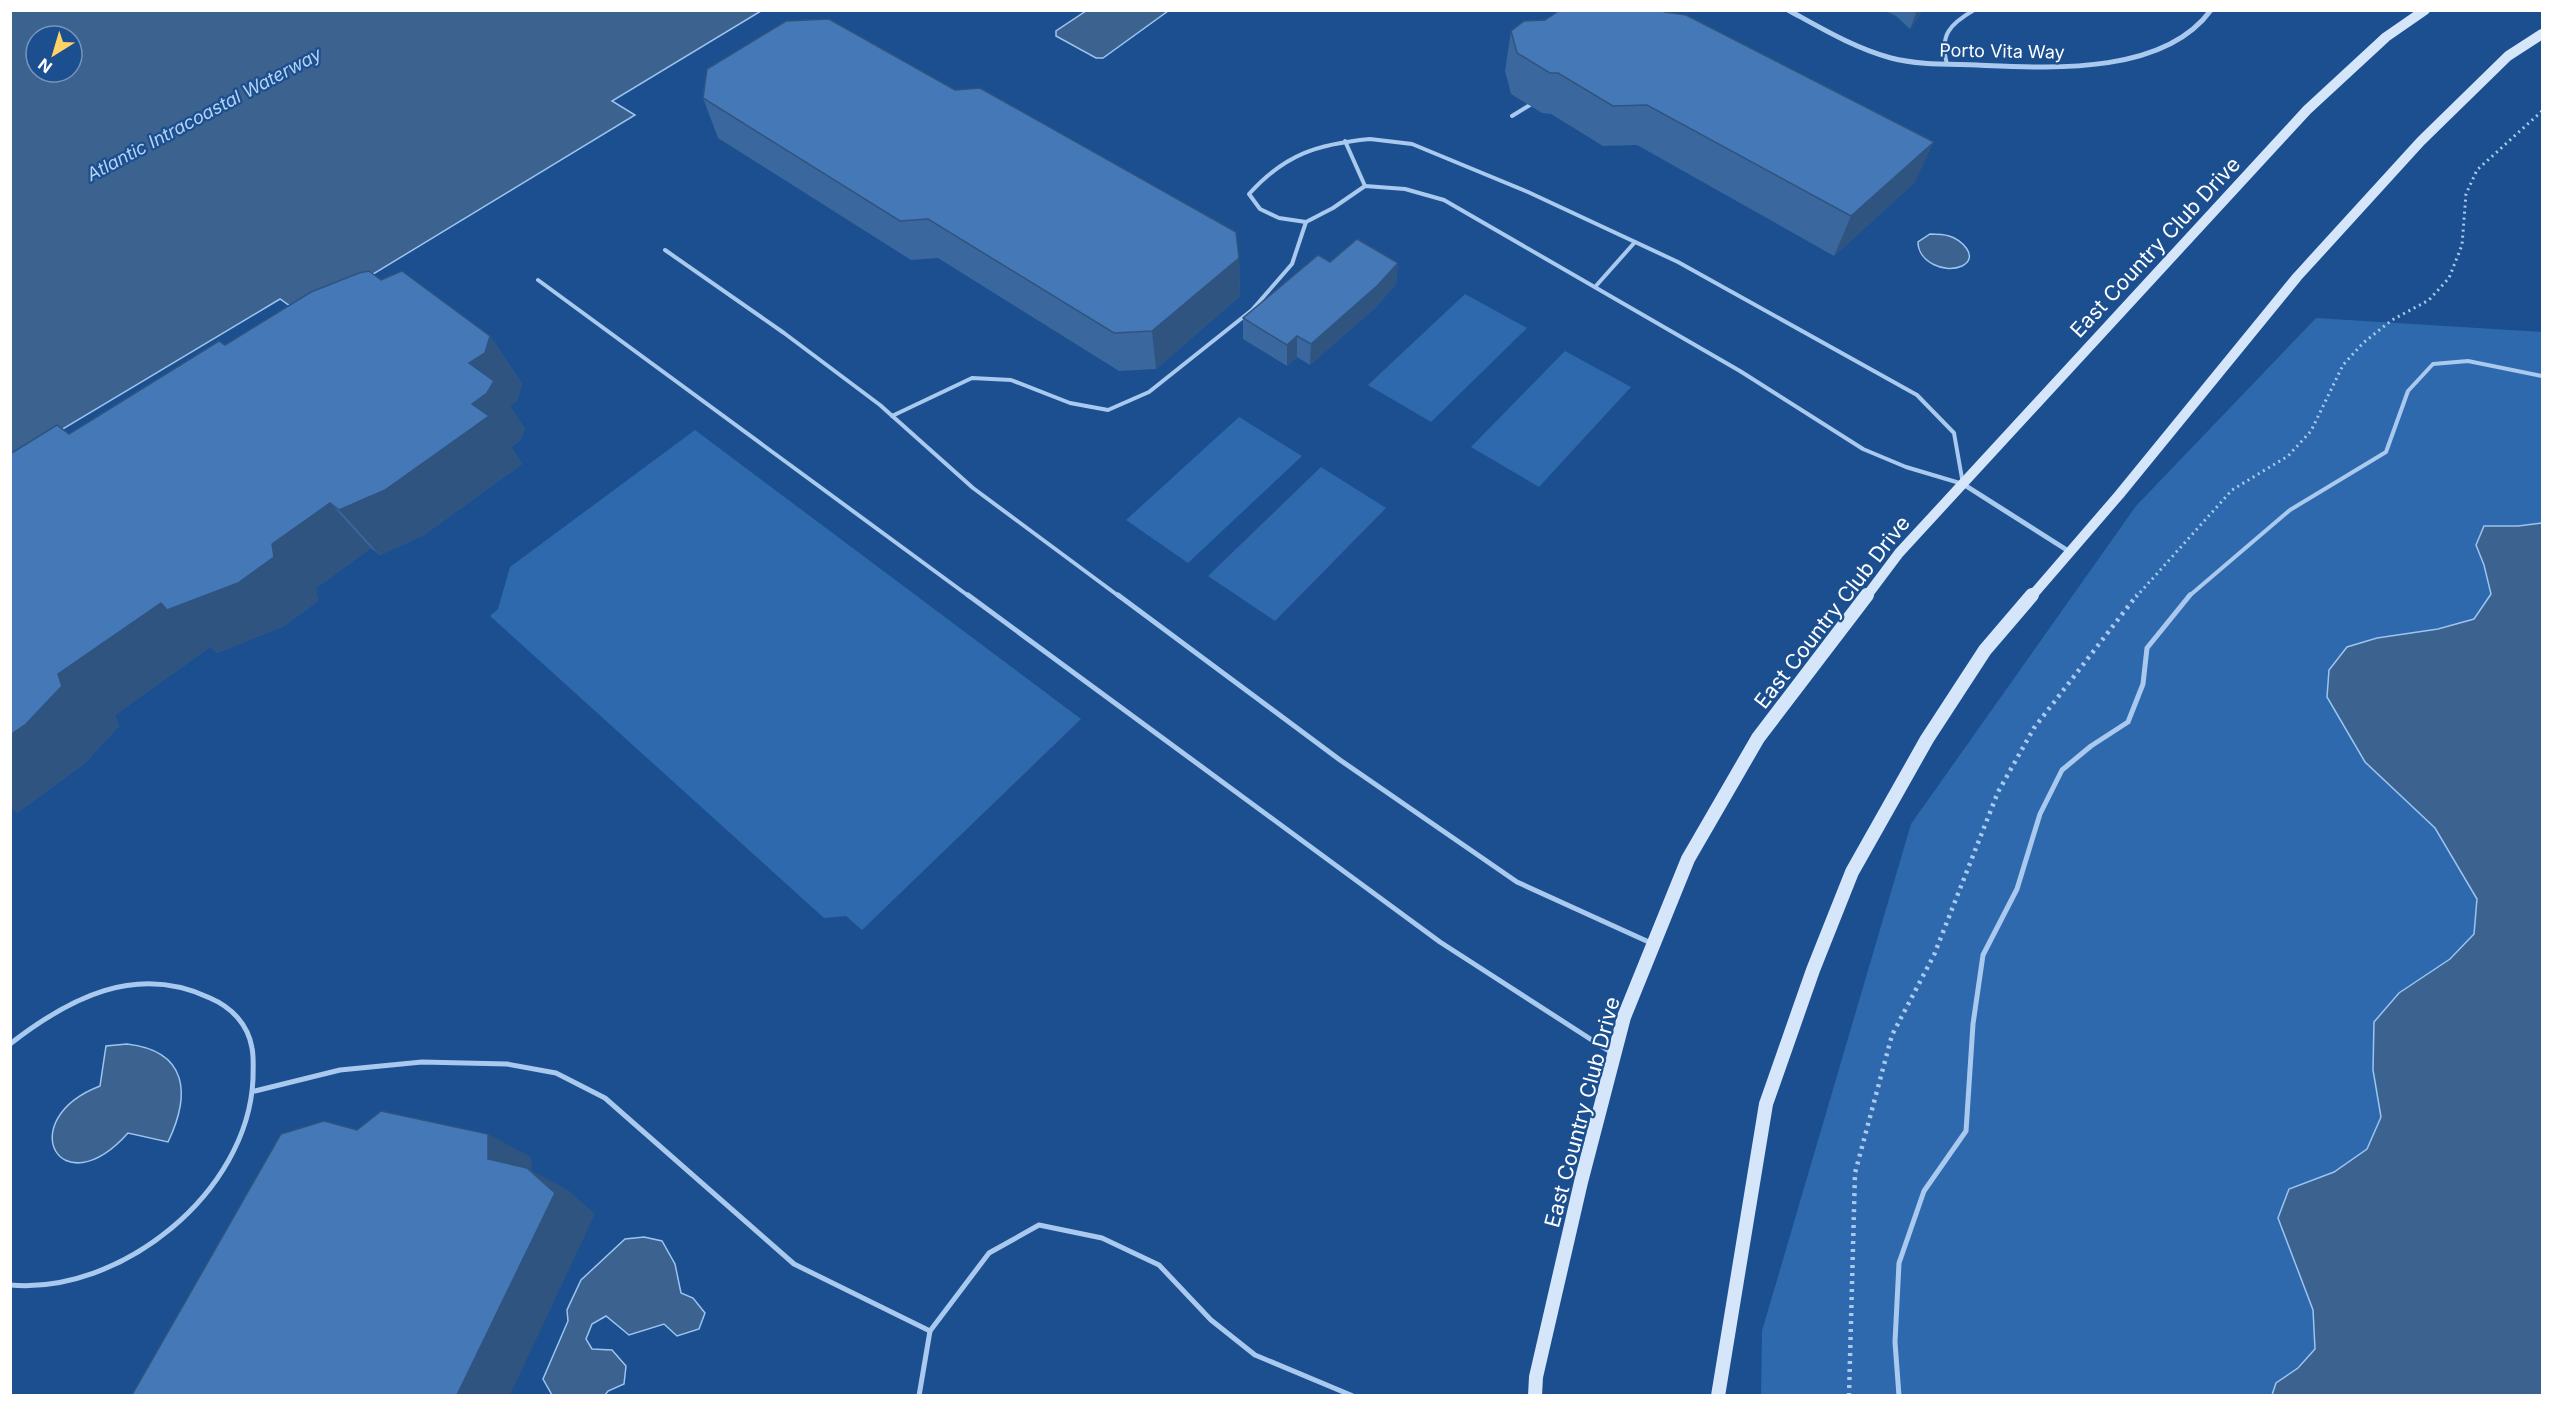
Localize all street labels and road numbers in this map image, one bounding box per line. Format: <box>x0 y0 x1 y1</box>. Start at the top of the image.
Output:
street label: Porto Vita Way <box>1939 39 2065 63</box>
street label: East Country Club Drive <box>2065 152 2245 342</box>
street label: East Country Club Drive <box>1749 511 1915 713</box>
street label: East Country Club Drive <box>1539 994 1625 1230</box>

